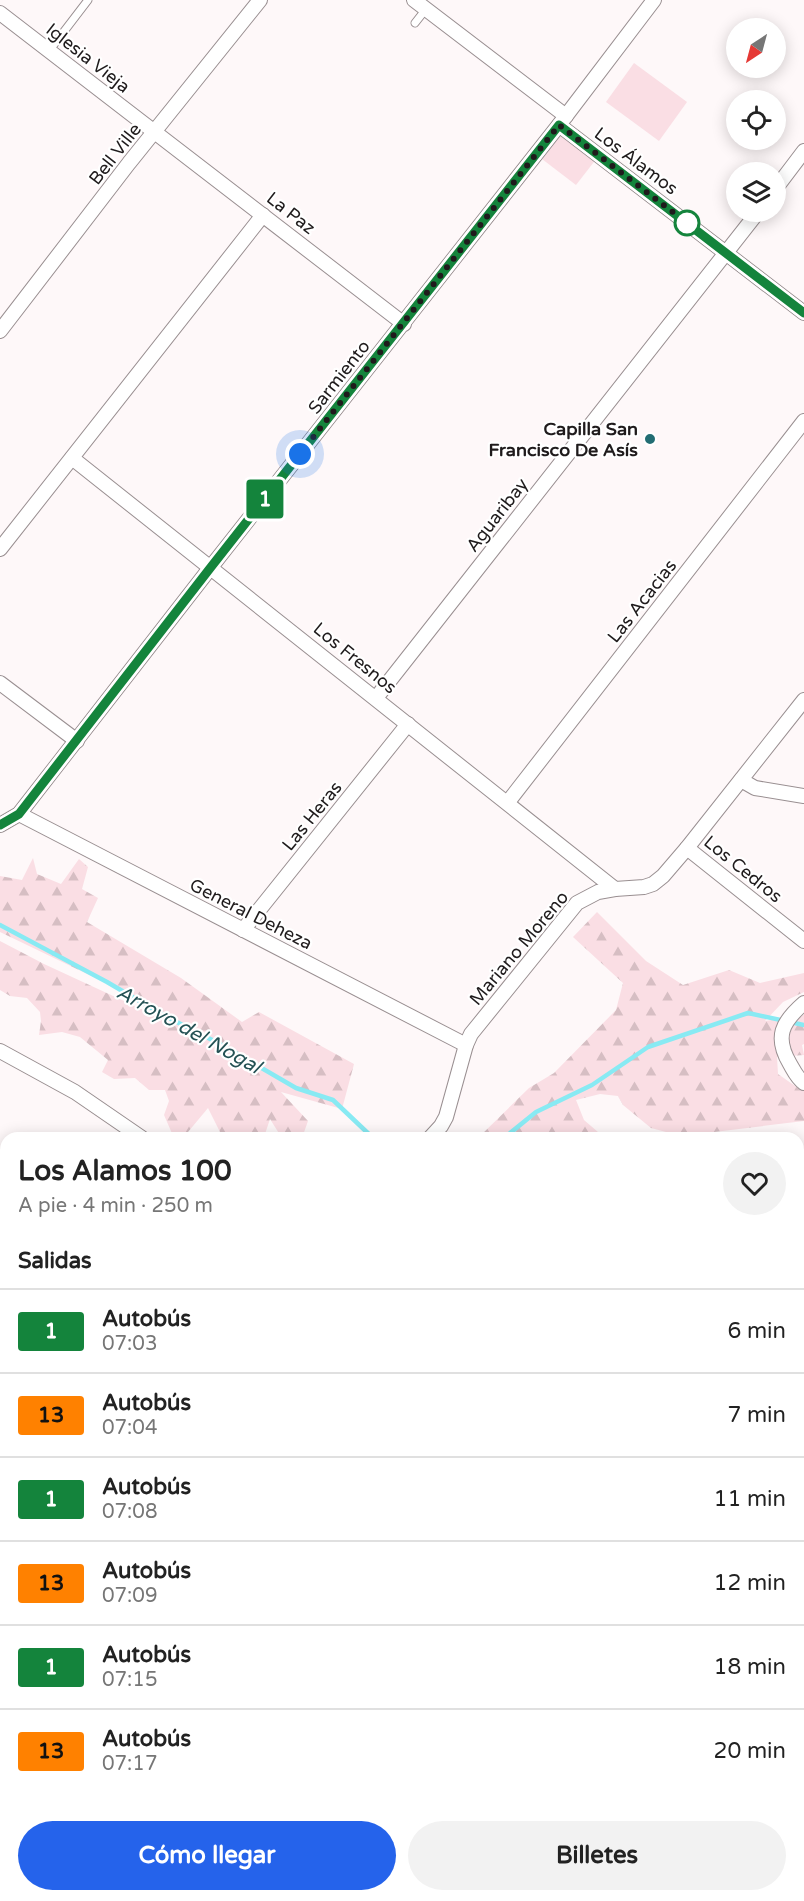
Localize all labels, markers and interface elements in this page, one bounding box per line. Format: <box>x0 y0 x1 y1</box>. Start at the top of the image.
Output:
street label: Iglesia Vieja <box>42 18 134 98</box>
north arrow <box>726 18 786 78</box>
map controls <box>726 18 786 222</box>
button: locate <box>726 90 786 150</box>
street label: Bell Ville <box>84 119 146 189</box>
street label: Los Álamos <box>590 123 682 199</box>
button: layers <box>726 162 786 222</box>
street label: La Paz <box>262 187 320 239</box>
unlabelled marker <box>674 210 700 236</box>
street label: Sarmiento <box>303 336 375 418</box>
place label: Capilla San Francisco De Asís <box>488 418 638 461</box>
marker: Capilla San Francisco De Asís <box>643 432 657 446</box>
your location <box>285 439 315 469</box>
street label: Aguaribay <box>461 473 533 556</box>
line badge: 1 <box>246 480 284 518</box>
text: 1 <box>258 487 272 512</box>
street label: Las Acacias <box>603 555 681 647</box>
street label: Los Fresnos <box>309 618 401 698</box>
street label: Las Heras <box>277 777 347 855</box>
street label: Los Cedros <box>699 831 787 907</box>
street label: General Deheza <box>186 874 316 954</box>
street label: Mariano Moreno <box>465 886 573 1010</box>
water label: Arroyo del Nogal <box>112 980 266 1080</box>
button: heart <box>723 1152 786 1215</box>
text: Los Alamos 100 <box>18 1154 232 1188</box>
text: A pie · 4 min · 250 m <box>18 1194 213 1218</box>
text: Salidas <box>18 1248 92 1274</box>
text: Autobús <box>102 1306 191 1332</box>
text: 6 min <box>727 1318 786 1344</box>
text: 1 <box>44 1319 58 1344</box>
text: 07:03 <box>102 1332 157 1356</box>
text: Autobús <box>102 1390 191 1416</box>
text: 7 min <box>727 1402 786 1428</box>
text: 13 <box>38 1403 64 1428</box>
text: 07:04 <box>102 1416 157 1440</box>
text: Autobús <box>102 1474 191 1500</box>
text: 11 min <box>714 1486 786 1512</box>
text: 1 <box>44 1487 58 1512</box>
text: 07:08 <box>102 1500 157 1524</box>
text: Autobús <box>102 1558 191 1584</box>
text: 12 min <box>714 1570 786 1596</box>
text: 13 <box>38 1571 64 1596</box>
text: 07:09 <box>102 1584 157 1608</box>
text: Autobús <box>102 1642 191 1668</box>
text: 18 min <box>714 1654 786 1680</box>
text: 1 <box>44 1655 58 1680</box>
text: 07:15 <box>102 1668 157 1692</box>
text: Autobús <box>102 1726 191 1752</box>
text: 20 min <box>714 1738 786 1764</box>
text: 13 <box>38 1739 64 1764</box>
text: 07:17 <box>102 1752 157 1776</box>
button: Cómo llegar <box>18 1821 396 1890</box>
button: Billetes <box>408 1821 786 1890</box>

